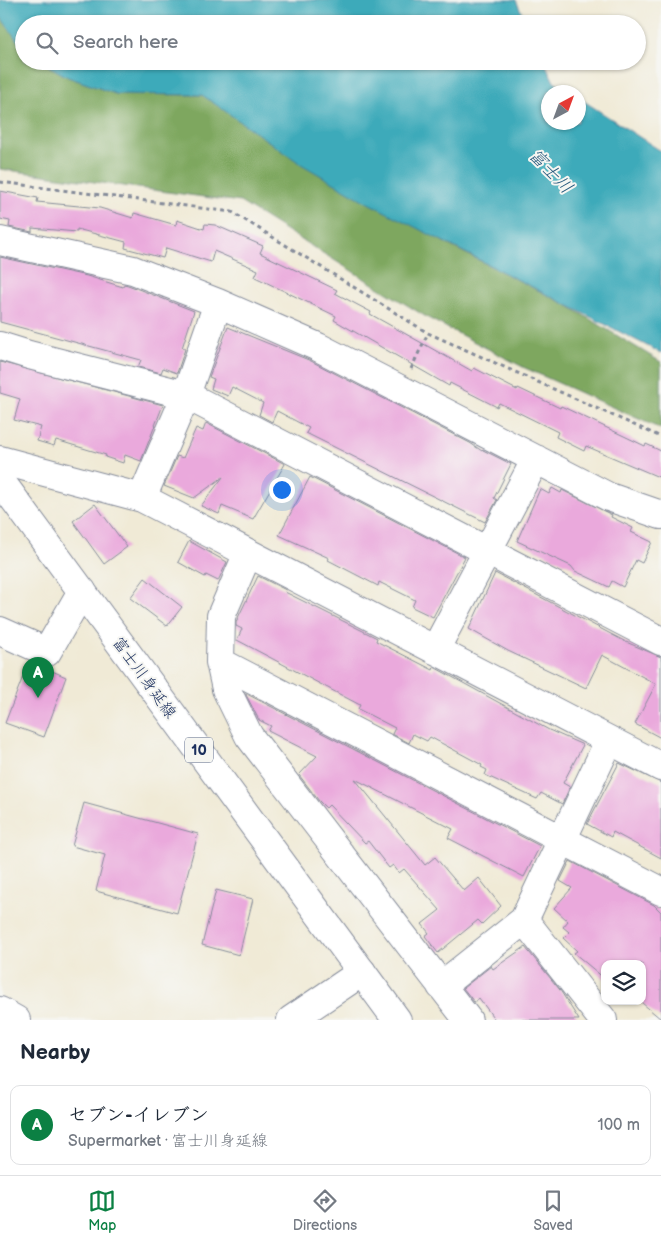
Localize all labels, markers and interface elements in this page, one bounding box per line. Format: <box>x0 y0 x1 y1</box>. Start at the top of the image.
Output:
search box <box>15 15 646 70</box>
icon: search <box>33 29 61 57</box>
text: Search here <box>73 31 178 54</box>
north arrow <box>541 85 586 130</box>
water label: 富士川 <box>524 145 577 198</box>
your location <box>269 477 295 503</box>
street label: 富士川身延線 <box>108 633 180 722</box>
pin: A <box>22 657 54 698</box>
road number: 10 <box>185 738 213 762</box>
map controls <box>601 960 646 1005</box>
button: layers <box>601 960 646 1005</box>
text: Nearby <box>20 1040 90 1065</box>
text: セブン-イレブン <box>68 1104 209 1127</box>
text: A <box>32 1116 42 1135</box>
text: 100 m <box>597 1116 640 1135</box>
text: Supermarket · 富士川身延線 <box>68 1132 268 1151</box>
tab: Map <box>88 1187 116 1234</box>
tab: Directions <box>293 1187 357 1234</box>
tab: Saved <box>533 1187 573 1234</box>

